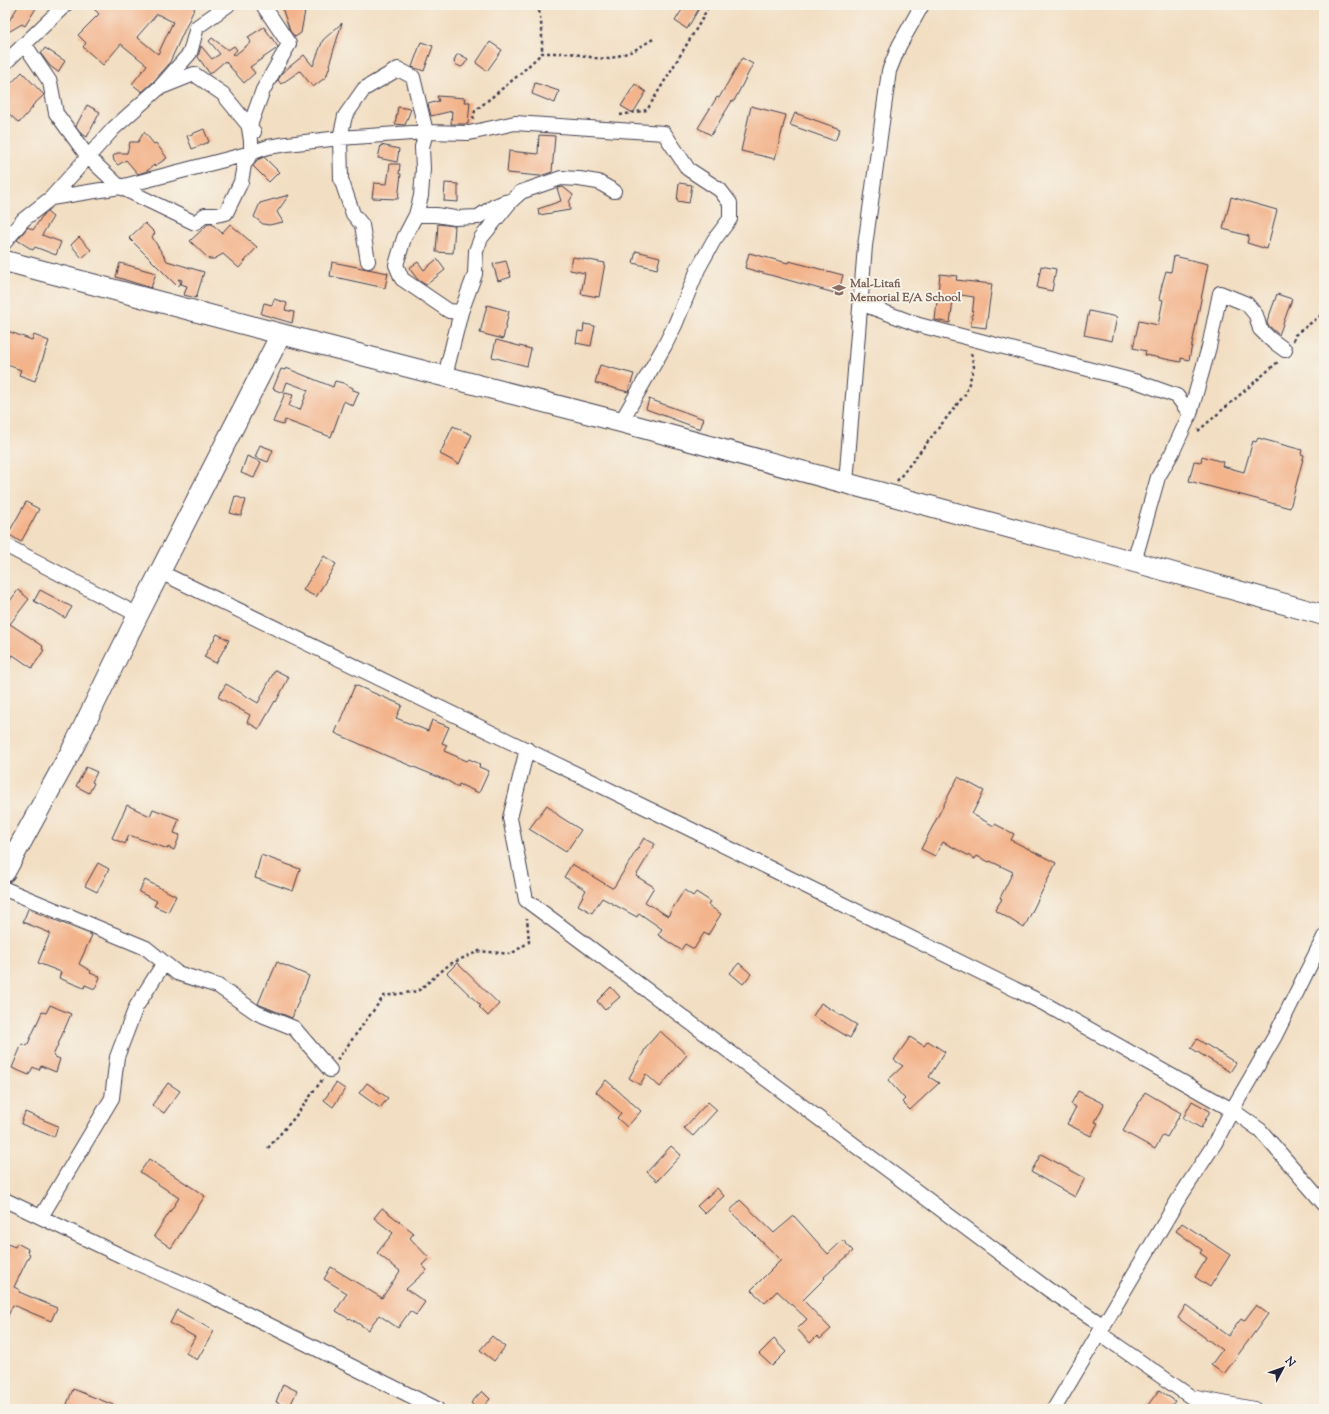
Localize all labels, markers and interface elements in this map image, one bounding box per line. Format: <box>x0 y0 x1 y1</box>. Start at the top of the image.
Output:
place label: Mal-Litafi Memorial E/A School <box>849 275 962 307</box>
school or university icon: Mal-Litafi Memorial E/A School <box>831 282 847 298</box>
north arrow <box>1263 1348 1303 1388</box>
text: N <box>1280 1353 1299 1371</box>

